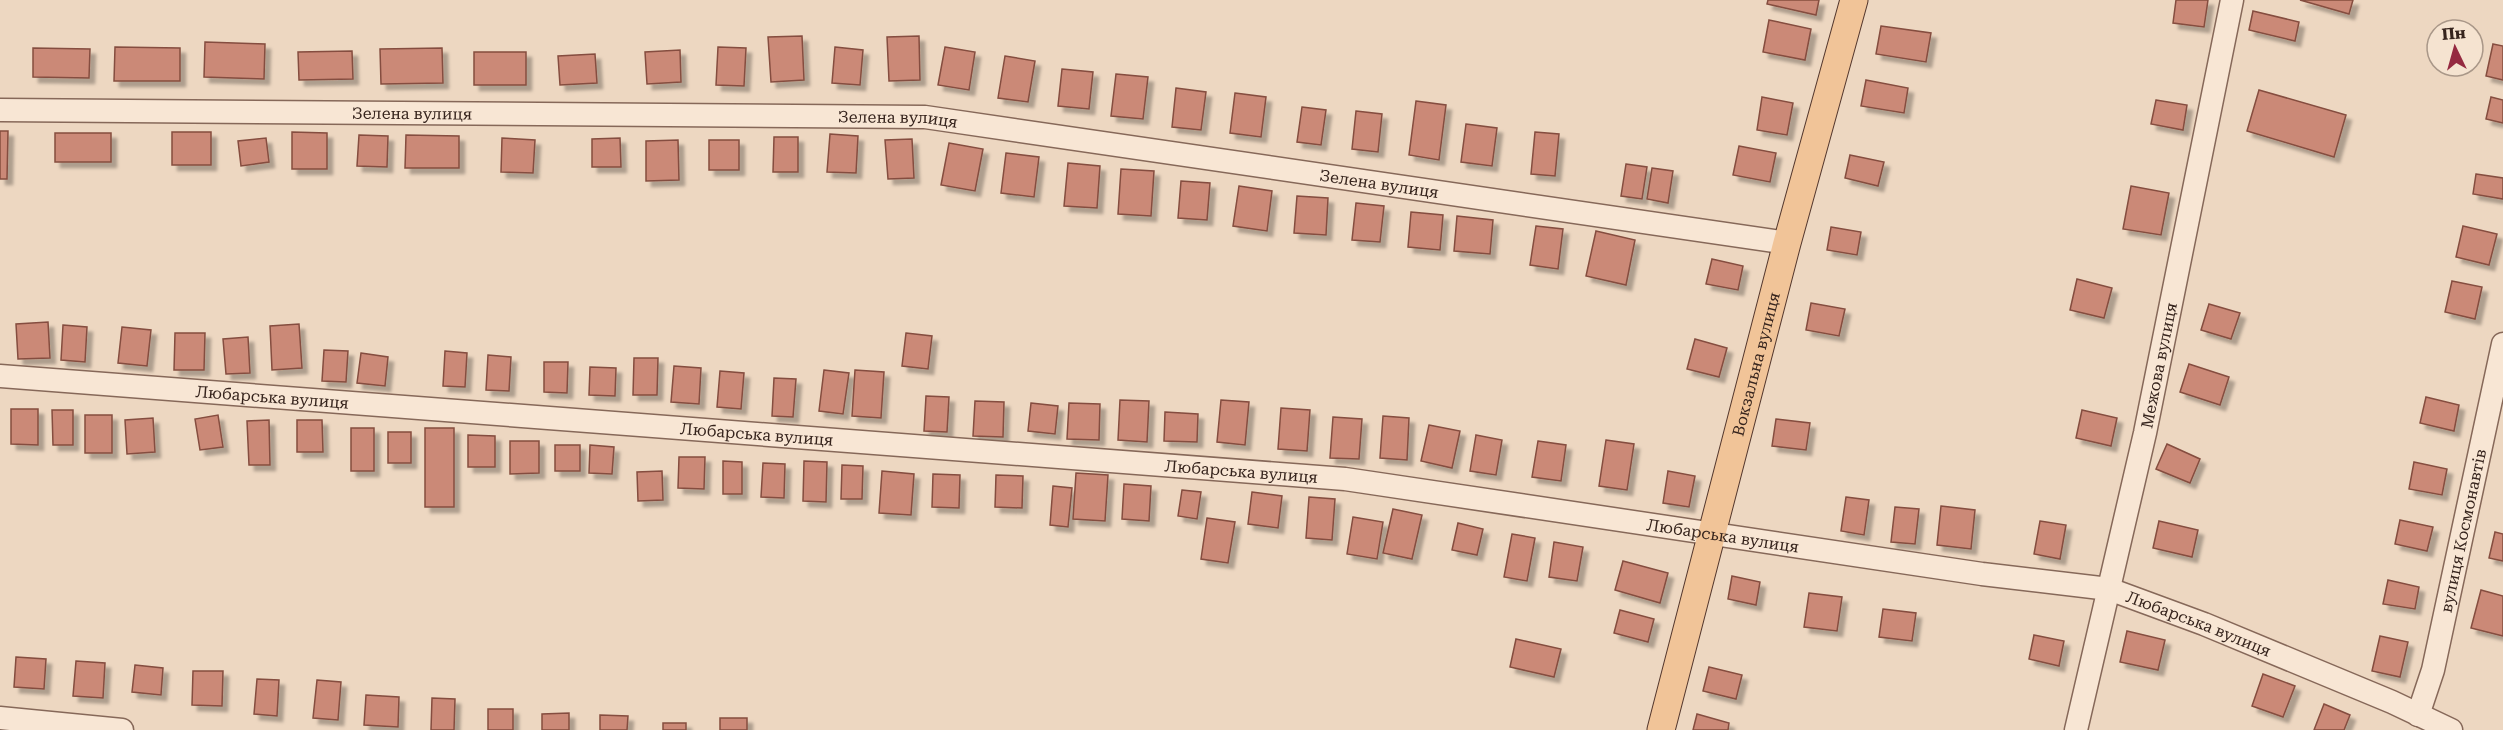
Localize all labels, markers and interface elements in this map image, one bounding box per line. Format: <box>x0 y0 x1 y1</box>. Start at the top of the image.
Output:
north arrow <box>2425 18 2485 78</box>
text: Пн <box>2441 23 2467 44</box>
street label: Зелена вулиця <box>352 103 472 123</box>
street label: Зелена вулиця <box>838 107 959 131</box>
street label: Зелена вулиця <box>1318 165 1440 201</box>
street label: Вокзальна вулиця <box>1728 290 1783 438</box>
street label: Межова вулиця <box>2137 301 2181 430</box>
street label: Любарська вулиця <box>195 382 349 412</box>
street label: Любарська вулиця <box>680 419 834 449</box>
street label: вулиця Космонавтів <box>2436 447 2490 614</box>
street label: Любарська вулиця <box>1164 456 1319 486</box>
street label: Любарська вулиця <box>1646 515 1800 556</box>
street label: Любарська вулиця <box>2124 587 2274 660</box>

